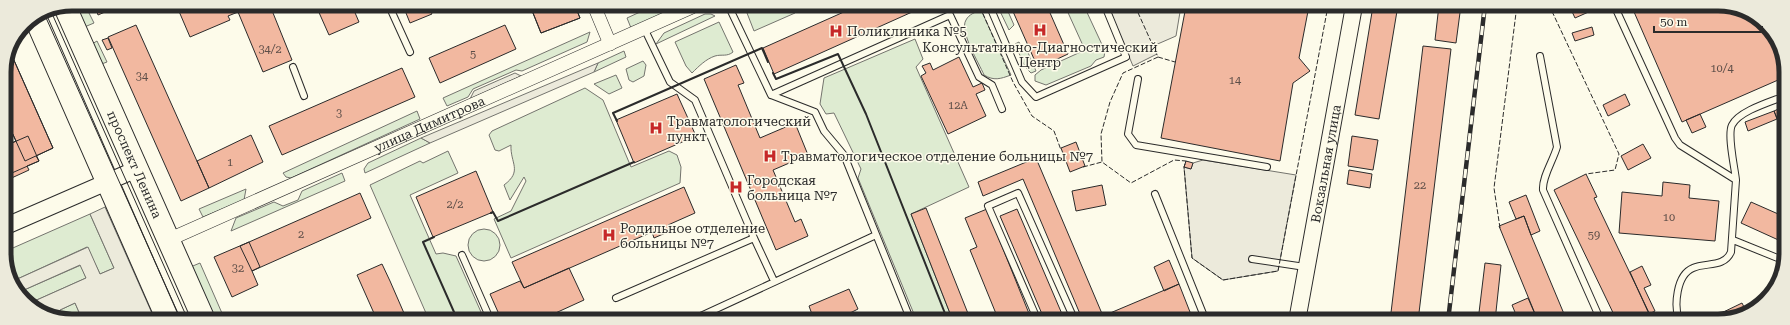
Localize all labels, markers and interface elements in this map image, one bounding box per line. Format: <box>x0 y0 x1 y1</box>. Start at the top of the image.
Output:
scale bar <box>1654 8 1762 34</box>
text: 50 m <box>1660 15 1687 29</box>
hospital icon: Консультативно-Диагностический Центр <box>1032 22 1048 38</box>
hospital icon: Поликлиника №5 <box>828 23 844 39</box>
place label: Поликлиника №5 <box>847 24 967 39</box>
place label: Консультативно-Диагностический Центр <box>922 40 1158 70</box>
house number: 34/2 <box>258 43 282 56</box>
house number: 5 <box>470 48 476 61</box>
house number: 10/4 <box>1710 62 1734 75</box>
house number: 34 <box>136 70 149 83</box>
house number: 14 <box>1229 74 1242 87</box>
street label: улица Димитрова <box>372 93 487 155</box>
house number: 12А <box>948 99 968 112</box>
street label: Вокзальная улица <box>1307 103 1344 224</box>
house number: 3 <box>336 107 342 120</box>
street label: проспект Ленина <box>105 108 165 221</box>
place label: Травматологический пункт <box>667 114 811 144</box>
hospital icon: Травматологический пункт <box>648 120 664 136</box>
hospital icon: Травматологическое отделение больницы №7 <box>762 148 778 164</box>
place label: Травматологическое отделение больницы №7 <box>781 149 1093 164</box>
house number: 1 <box>227 156 233 169</box>
place label: Городская больница №7 <box>747 173 837 203</box>
hospital icon: Городская больница №7 <box>728 179 744 195</box>
house number: 22 <box>1414 179 1426 192</box>
house number: 2/2 <box>447 198 463 211</box>
house number: 10 <box>1663 211 1675 224</box>
place label: Родильное отделение больницы №7 <box>620 221 765 251</box>
hospital icon: Родильное отделение больницы №7 <box>601 227 617 243</box>
house number: 2 <box>298 228 304 241</box>
house number: 59 <box>1588 229 1600 242</box>
house number: 32 <box>232 262 244 275</box>

